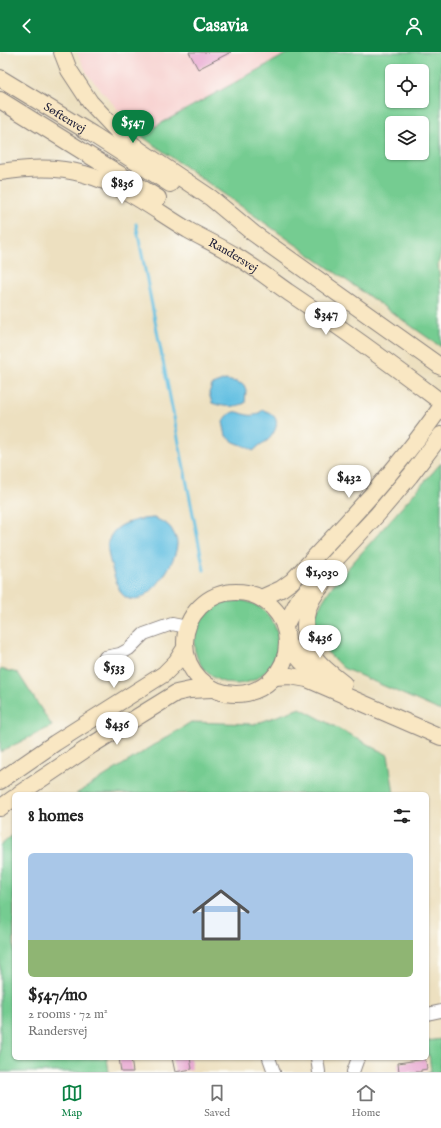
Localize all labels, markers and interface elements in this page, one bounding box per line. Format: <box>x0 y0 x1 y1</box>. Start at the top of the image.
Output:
icon: back <box>16 15 38 37</box>
text: Casavia <box>193 15 248 38</box>
icon: person <box>403 15 425 37</box>
map controls <box>385 64 429 160</box>
button: locate <box>385 64 429 108</box>
street label: Søftenvej <box>41 99 89 137</box>
pin: $547 <box>109 110 157 144</box>
text: $547 <box>121 114 145 131</box>
button: layers <box>385 116 429 160</box>
pin: $836 <box>98 171 146 205</box>
text: $836 <box>111 175 133 192</box>
street label: Randersvej <box>206 235 261 276</box>
pin: $347 <box>302 302 350 336</box>
text: $347 <box>314 306 338 323</box>
pin: $432 <box>325 465 373 499</box>
text: $432 <box>337 469 361 486</box>
pin: $1,030 <box>289 560 355 594</box>
text: $1,030 <box>305 564 339 581</box>
pin: $436 <box>296 625 344 659</box>
text: $436 <box>308 629 332 646</box>
pin: $533 <box>90 655 138 689</box>
text: $533 <box>103 659 125 676</box>
pin: $436 <box>93 712 141 746</box>
text: $436 <box>105 716 129 733</box>
icon: filters <box>391 805 413 827</box>
text: 8 homes <box>28 806 83 827</box>
icon: home <box>185 879 257 951</box>
text: $547/mo <box>28 985 87 1006</box>
text: 2 rooms · 72 m² <box>28 1006 108 1023</box>
text: Randersvej <box>28 1023 87 1040</box>
tab: Map <box>61 1082 83 1120</box>
tab: Saved <box>204 1082 230 1120</box>
tab: Home <box>352 1082 380 1120</box>

